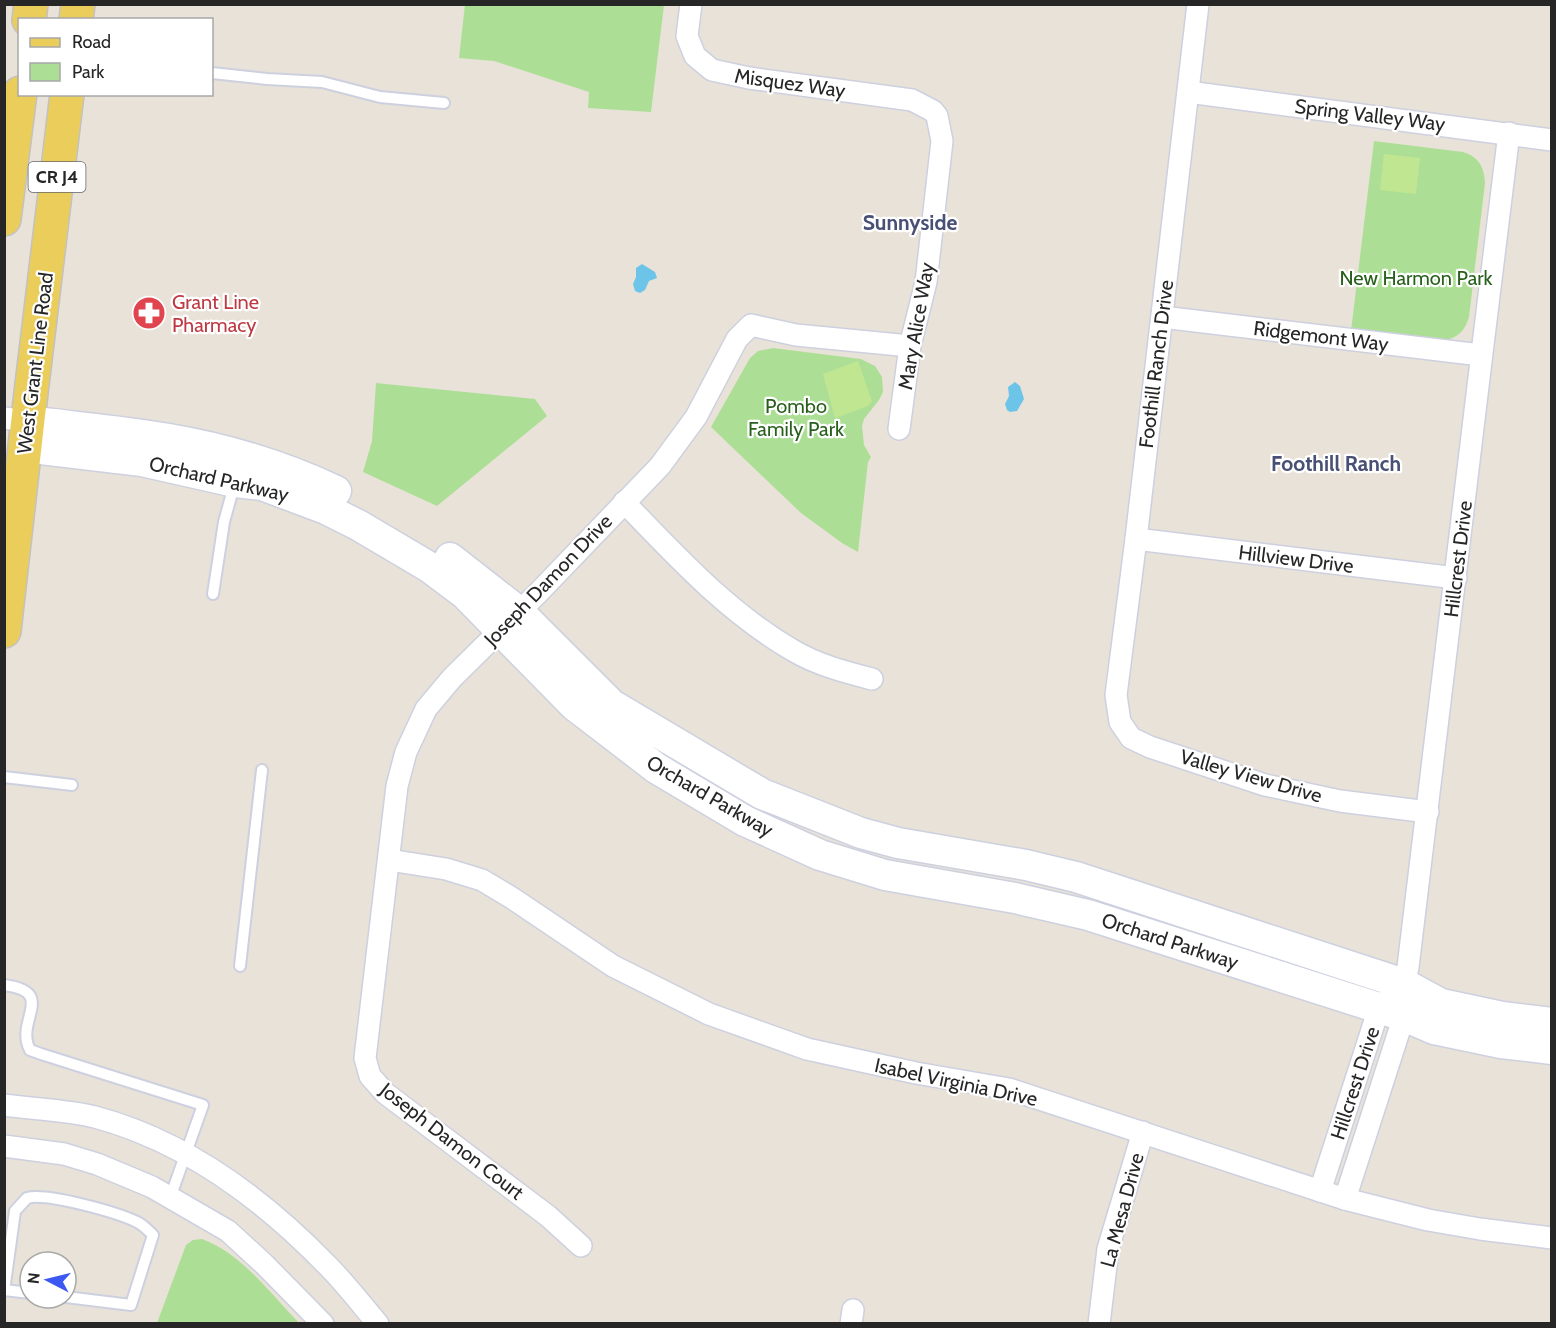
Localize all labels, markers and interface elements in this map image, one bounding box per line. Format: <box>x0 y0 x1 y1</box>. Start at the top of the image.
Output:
legend <box>18 18 213 96</box>
text: Road <box>72 31 111 53</box>
text: Park <box>72 61 105 83</box>
street label: Misquez Way <box>733 63 847 103</box>
street label: Spring Valley Way <box>1293 94 1447 136</box>
road number: CR J4 <box>28 162 86 192</box>
district label: Sunnyside <box>863 210 957 235</box>
street label: Mary Alice Way <box>893 260 939 392</box>
park label: New Harmon Park <box>1339 266 1493 290</box>
street label: West Grant Line Road <box>12 271 58 455</box>
street label: Foothill Ranch Drive <box>1134 279 1178 449</box>
place label: Grant Line Pharmacy <box>172 290 259 337</box>
pharmacy icon: Grant Line Pharmacy <box>131 295 167 331</box>
street label: Ridgemont Way <box>1252 316 1390 356</box>
park label: Pombo Family Park <box>748 394 844 441</box>
street label: Orchard Parkway <box>147 451 291 507</box>
district label: Foothill Ranch <box>1271 451 1401 476</box>
street label: Hillcrest Drive <box>1439 499 1477 619</box>
street label: Joseph Damon Drive <box>478 509 617 652</box>
street label: Hillview Drive <box>1237 540 1355 578</box>
street label: Valley View Drive <box>1177 744 1325 808</box>
street label: Orchard Parkway <box>642 750 778 842</box>
street label: Orchard Parkway <box>1099 908 1241 974</box>
street label: Hillcrest Drive <box>1325 1024 1385 1142</box>
street label: Isabel Virginia Drive <box>872 1053 1040 1111</box>
street label: Joseph Damon Court <box>375 1077 529 1205</box>
street label: La Mesa Drive <box>1095 1150 1149 1270</box>
north arrow <box>18 1250 78 1310</box>
text: N <box>23 1271 44 1285</box>

